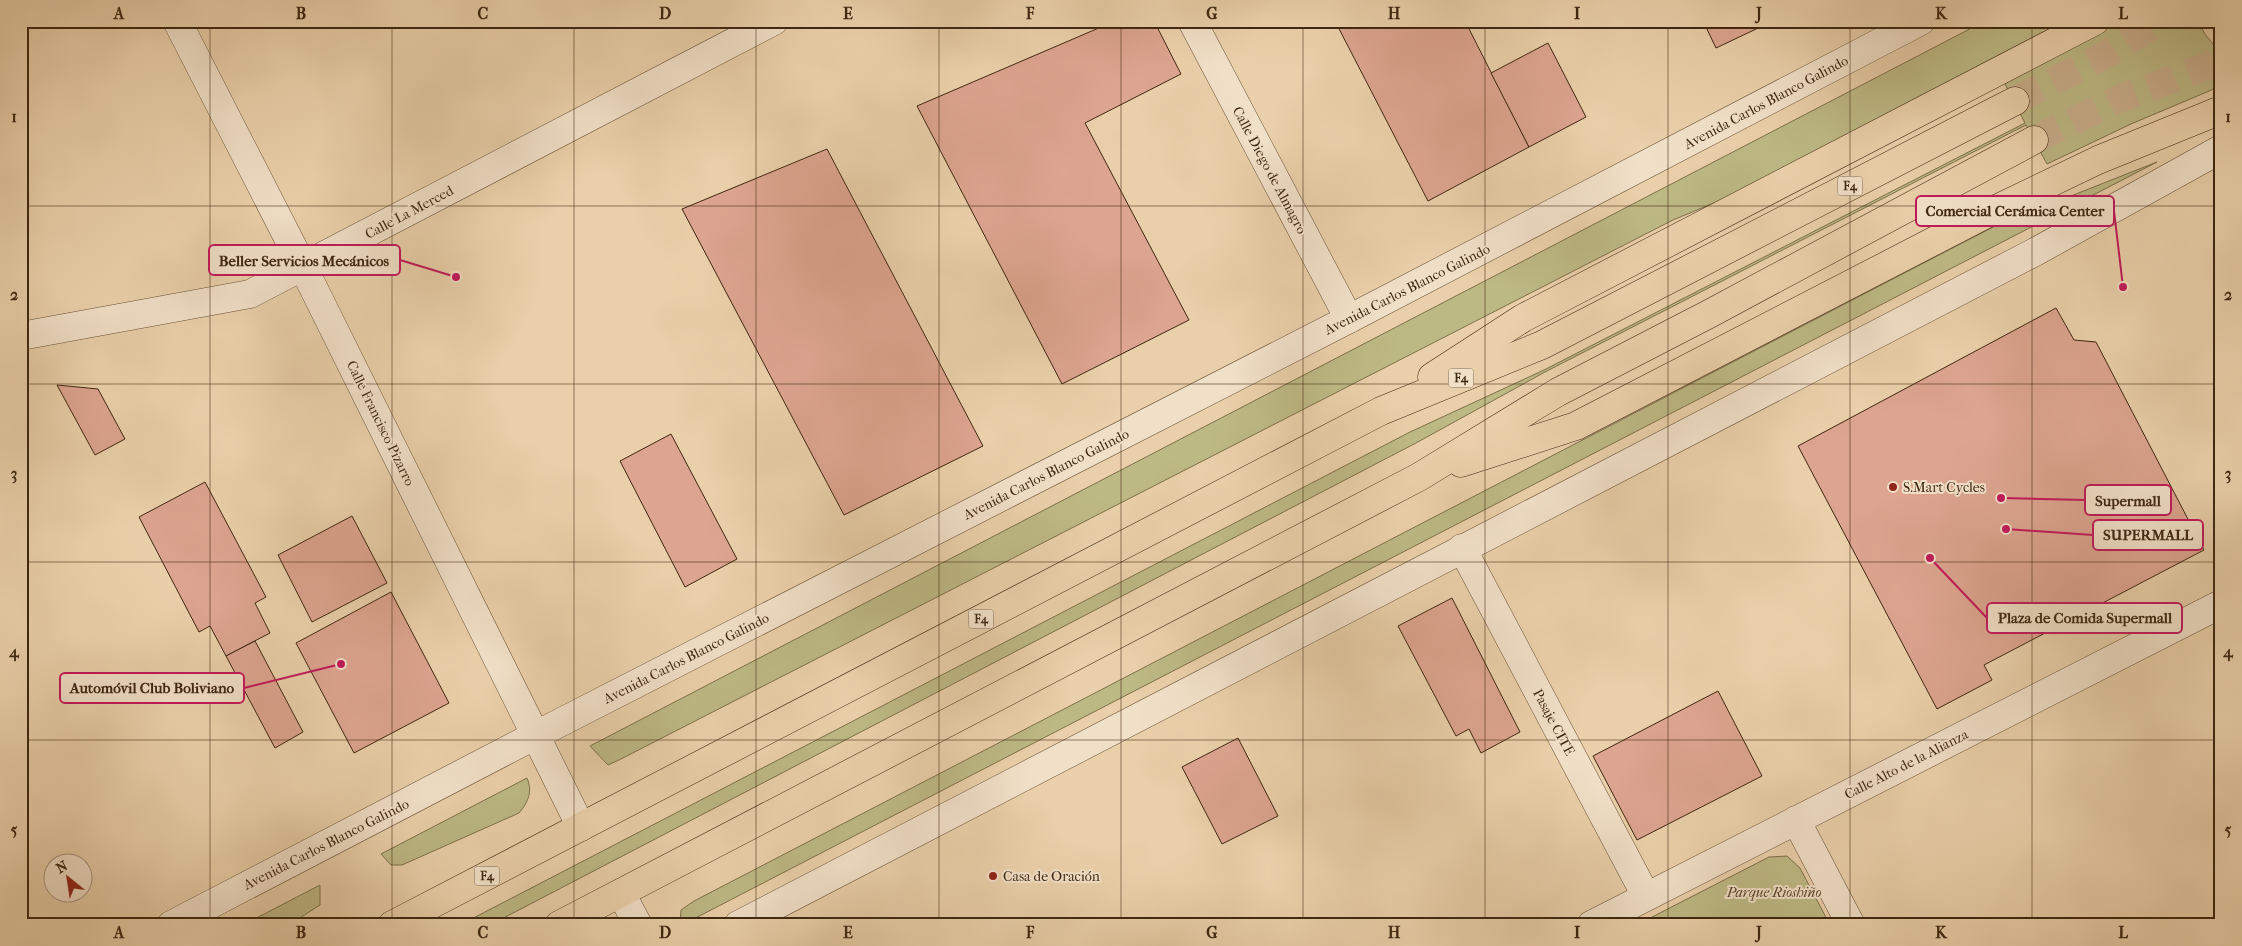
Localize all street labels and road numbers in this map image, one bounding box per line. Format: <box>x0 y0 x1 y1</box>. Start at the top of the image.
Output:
street label: Avenida Carlos Blanco Galindo <box>1680 52 1851 153</box>
street label: Calle Diego de Almagro <box>1229 104 1310 237</box>
road number: F4 <box>1838 177 1862 196</box>
street label: Calle La Merced <box>362 182 457 243</box>
street label: Avenida Carlos Blanco Galindo <box>1321 240 1493 339</box>
street label: Calle Francisco Pizarro <box>343 358 418 489</box>
road number: F4 <box>1448 368 1474 388</box>
street label: Avenida Carlos Blanco Galindo <box>960 425 1132 524</box>
street label: Avenida Carlos Blanco Galindo <box>600 609 772 708</box>
road number: F4 <box>968 610 994 628</box>
street label: Pasaje CITE <box>1529 686 1578 759</box>
street label: Calle Alto de la Alianza <box>1841 726 1971 803</box>
street label: Avenida Carlos Blanco Galindo <box>240 795 412 894</box>
road number: F4 <box>474 866 500 886</box>

